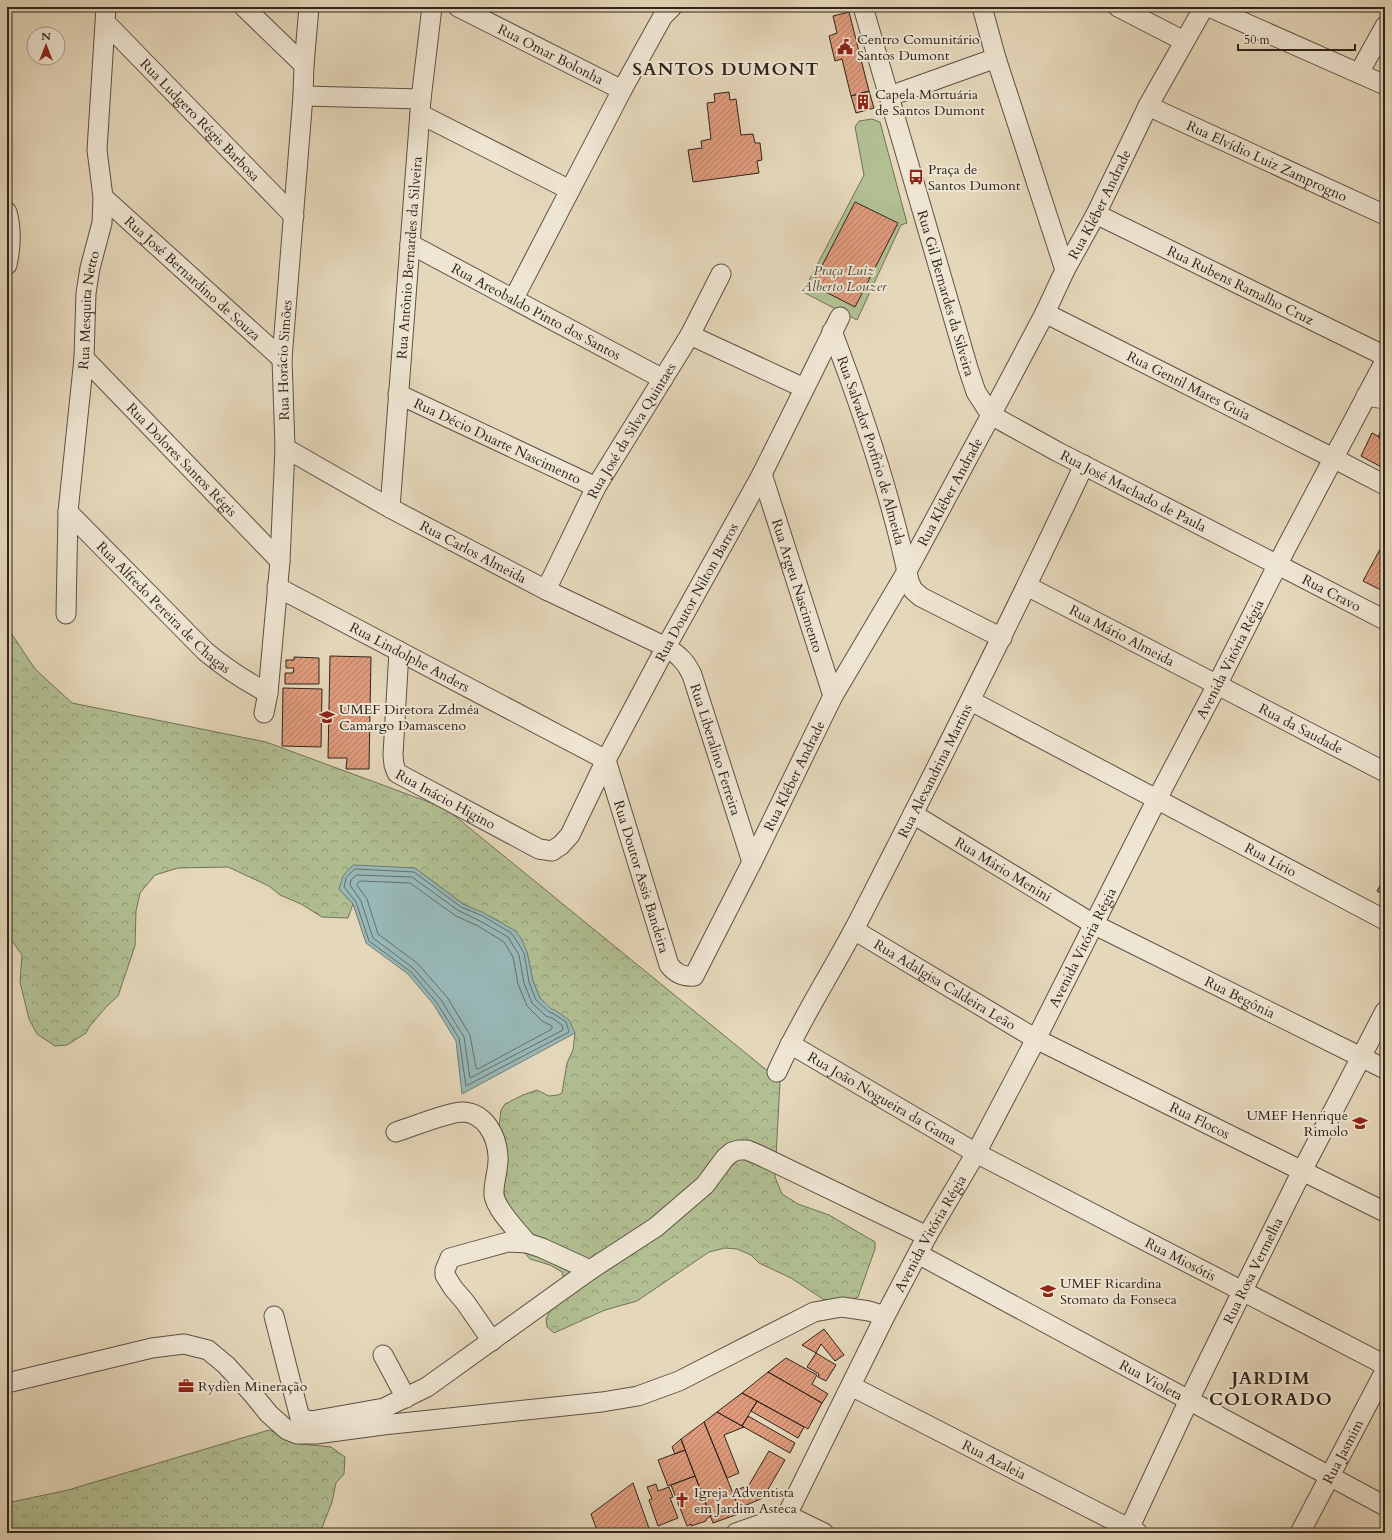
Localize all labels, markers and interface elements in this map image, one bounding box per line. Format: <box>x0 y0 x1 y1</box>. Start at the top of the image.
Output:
street label: Rua Omar Bolonha <box>495 19 607 89</box>
north arrow <box>26 26 66 66</box>
scale bar <box>1238 26 1355 52</box>
text: N <box>41 29 51 44</box>
place label: Centro Comunitário Santos Dumont <box>857 30 980 65</box>
text: 50 m <box>1244 32 1271 48</box>
public building icon: Centro Comunitário Santos Dumont <box>836 38 854 56</box>
street label: Rua Ludgero Régis Barbosa <box>136 54 264 185</box>
district label: SANTOS DUMONT <box>633 57 819 82</box>
place label: Capela Mortuária de Santos Dumont <box>875 85 985 120</box>
building icon: Capela Mortuária de Santos Dumont <box>854 93 872 111</box>
street label: Rua Elvídio Luiz Zamprogno <box>1184 116 1351 206</box>
street label: Rua Kléber Andrade <box>1063 147 1135 263</box>
street label: Rua Antônio Bernardes da Silveira <box>392 156 426 360</box>
place label: Praça de Santos Dumont <box>928 160 1021 195</box>
bus stop icon: Praça de Santos Dumont <box>907 168 925 186</box>
street label: Rua Gil Bernardes da Silveira <box>913 208 980 379</box>
street label: Rua José Bernardino de Souza <box>121 212 265 345</box>
street label: Rua Rubens Ramalho Cruz <box>1164 241 1318 329</box>
street label: Rua Mesquita Netto <box>73 248 104 371</box>
street label: Rua Areobaldo Pinto dos Santos <box>448 258 624 364</box>
park label: Praça Luiz Alberto Louzer <box>800 261 887 296</box>
street label: Rua Horácio Simões <box>272 299 296 421</box>
street label: Rua Gentil Mares Guia <box>1124 346 1254 425</box>
street label: Rua Salvador Porfírio de Almeida <box>833 353 910 547</box>
street label: Rua José da Silva Quintaes <box>582 359 680 502</box>
street label: Rua Décio Duarte Nascimento <box>411 393 585 488</box>
street label: Rua Dolores Santos Régis <box>123 398 242 521</box>
street label: Rua Kléber Andrade <box>913 434 987 549</box>
street label: Rua José Machado de Paula <box>1057 445 1210 536</box>
street label: Rua Carlos Almeida <box>417 516 530 588</box>
street label: Rua Argeu Nascimento <box>767 516 828 655</box>
street label: Rua Doutor Nilton Barros <box>650 519 743 665</box>
street label: Rua Alfredo Pereira de Chagas <box>92 537 235 677</box>
street label: Rua Cravo <box>1299 570 1365 616</box>
street label: Avenida Vitória Régia <box>1191 596 1268 722</box>
street label: Rua Mário Almeida <box>1066 600 1178 671</box>
street label: Rua Lindolphe Anders <box>346 617 473 696</box>
street label: Rua Liberalino Ferreira <box>686 681 746 818</box>
street label: Rua da Saudade <box>1256 699 1347 758</box>
place label: UMEF Diretora Zdméa Camargo Damasceno <box>339 700 479 735</box>
street label: Rua Alexandrina Martins <box>893 700 977 841</box>
school or university icon: UMEF Diretora Zdméa Camargo Damasceno <box>318 708 336 726</box>
street label: Rua Kléber Andrade <box>759 717 829 834</box>
street label: Rua Inácio Higino <box>392 765 499 834</box>
street label: Rua Doutor Assis Bandeira <box>609 798 674 955</box>
street label: Rua Mário Menini <box>952 832 1056 906</box>
street label: Rua Lírio <box>1241 838 1300 881</box>
street label: Avenida Vitória Régia <box>1044 884 1120 1011</box>
street label: Rua Adalgisa Caldeira Leão <box>871 935 1020 1034</box>
street label: Rua Begônia <box>1201 971 1278 1022</box>
street label: Rua João Nogueira da Gama <box>804 1047 960 1149</box>
street label: Rua Flocos <box>1166 1097 1233 1143</box>
place label: UMEF Henrique Rimolo <box>1246 1106 1348 1141</box>
school or university icon: UMEF Henrique Rimolo <box>1351 1114 1369 1132</box>
street label: Avenida Vitória Régia <box>890 1171 971 1295</box>
street label: Rua Rosa Vermelha <box>1218 1214 1287 1327</box>
street label: Rua Miosótis <box>1142 1233 1220 1285</box>
place label: UMEF Ricardina Stomato da Fonseca <box>1060 1274 1177 1309</box>
school or university icon: UMEF Ricardina Stomato da Fonseca <box>1039 1282 1057 1300</box>
street label: Rua Violeta <box>1116 1355 1186 1405</box>
district label: JARDIM COLORADO <box>1209 1366 1333 1412</box>
office icon: Rydien Mineração <box>177 1377 195 1395</box>
place label: Rydien Mineração <box>198 1377 308 1396</box>
street label: Rua Jasmim <box>1318 1416 1368 1487</box>
street label: Rua Azaleia <box>959 1435 1030 1484</box>
place label: Igreja Adventista em Jardim Asteca <box>694 1483 797 1518</box>
church icon: Igreja Adventista em Jardim Asteca <box>673 1491 691 1509</box>

